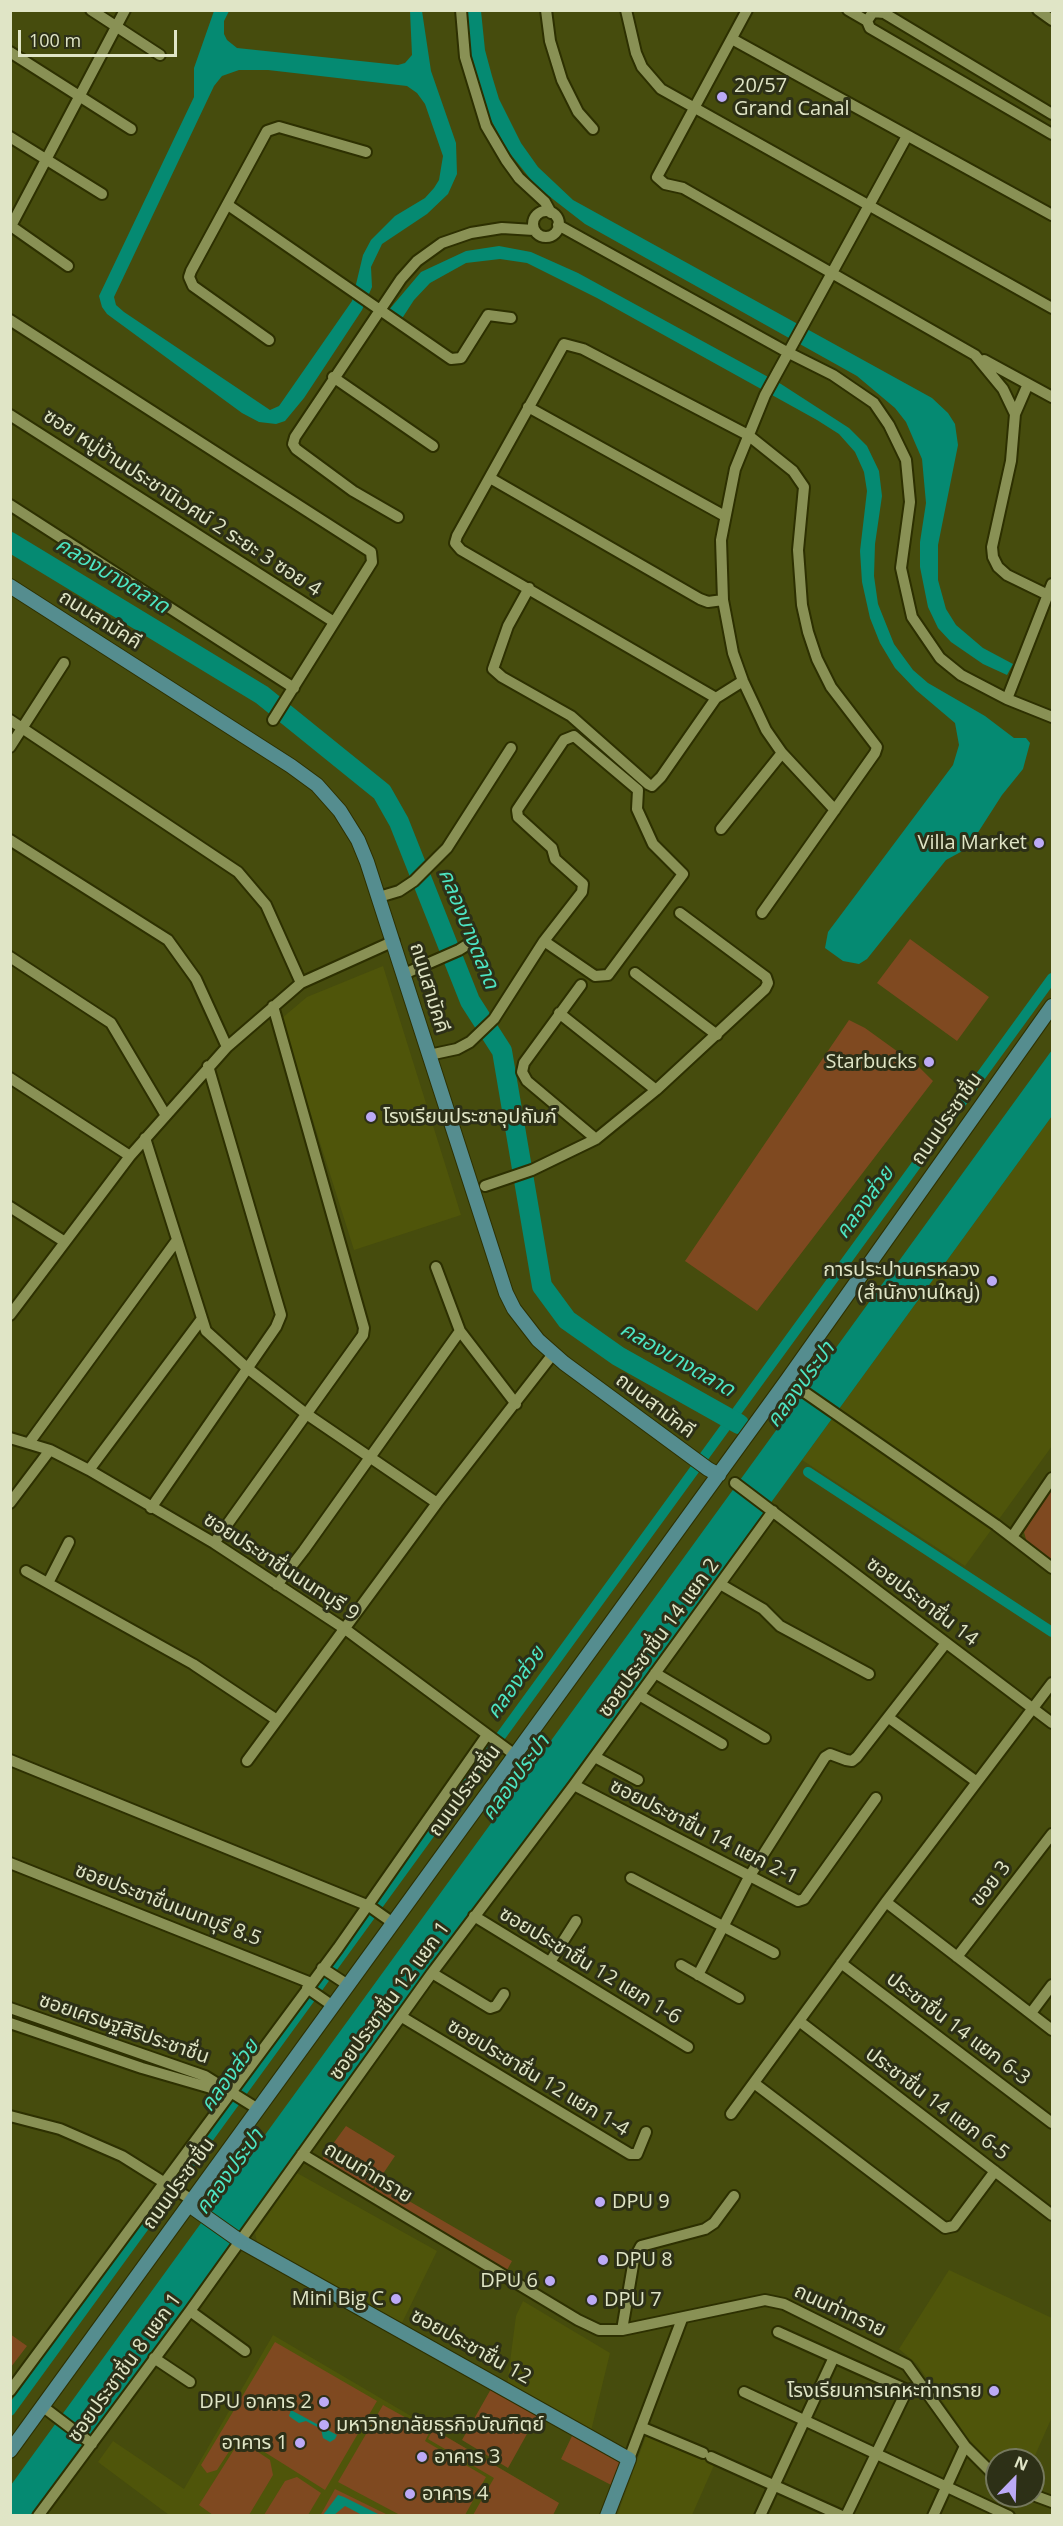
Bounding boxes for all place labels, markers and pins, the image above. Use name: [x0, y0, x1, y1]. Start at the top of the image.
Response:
place label: 20/57 Grand Canal: [734, 74, 850, 121]
marker: 20/57 Grand Canal: [715, 90, 729, 104]
place label: Villa Market: [917, 831, 1027, 855]
marker: Villa Market: [1032, 836, 1046, 850]
place label: Starbucks: [825, 1050, 917, 1074]
marker: Starbucks: [922, 1055, 936, 1069]
place label: โรงเรียนประชาอุปถัมภ์: [383, 1105, 557, 1129]
marker: โรงเรียนประชาอุปถัมภ์: [364, 1110, 378, 1124]
place label: การประปานครหลวง (สำนักงานใหญ่): [823, 1258, 980, 1305]
marker: การประปานครหลวง (สำนักงานใหญ่): [985, 1274, 999, 1288]
place label: DPU 9: [612, 2190, 670, 2214]
marker: DPU 9: [593, 2195, 607, 2209]
place label: DPU 8: [615, 2248, 673, 2272]
marker: DPU 8: [596, 2253, 610, 2267]
place label: DPU 6: [480, 2269, 538, 2293]
marker: DPU 6: [543, 2274, 557, 2288]
place label: Mini Big C: [292, 2287, 384, 2311]
place label: DPU 7: [604, 2288, 662, 2312]
marker: Mini Big C: [389, 2292, 403, 2306]
marker: DPU 7: [585, 2293, 599, 2307]
place label: โรงเรียนการเคหะท่าทราย: [787, 2379, 982, 2403]
marker: โรงเรียนการเคหะท่าทราย: [987, 2384, 1001, 2398]
place label: DPU อาคาร 2: [199, 2390, 312, 2414]
marker: DPU อาคาร 2: [317, 2395, 331, 2409]
place label: มหาวิทยาลัยธุรกิจบัณฑิตย์: [336, 2413, 544, 2437]
marker: มหาวิทยาลัยธุรกิจบัณฑิตย์: [317, 2418, 331, 2432]
place label: อาคาร 1: [222, 2431, 288, 2455]
marker: อาคาร 1: [293, 2436, 307, 2450]
place label: อาคาร 3: [434, 2445, 500, 2469]
marker: อาคาร 3: [415, 2450, 429, 2464]
place label: อาคาร 4: [422, 2482, 488, 2506]
marker: อาคาร 4: [403, 2487, 417, 2501]

